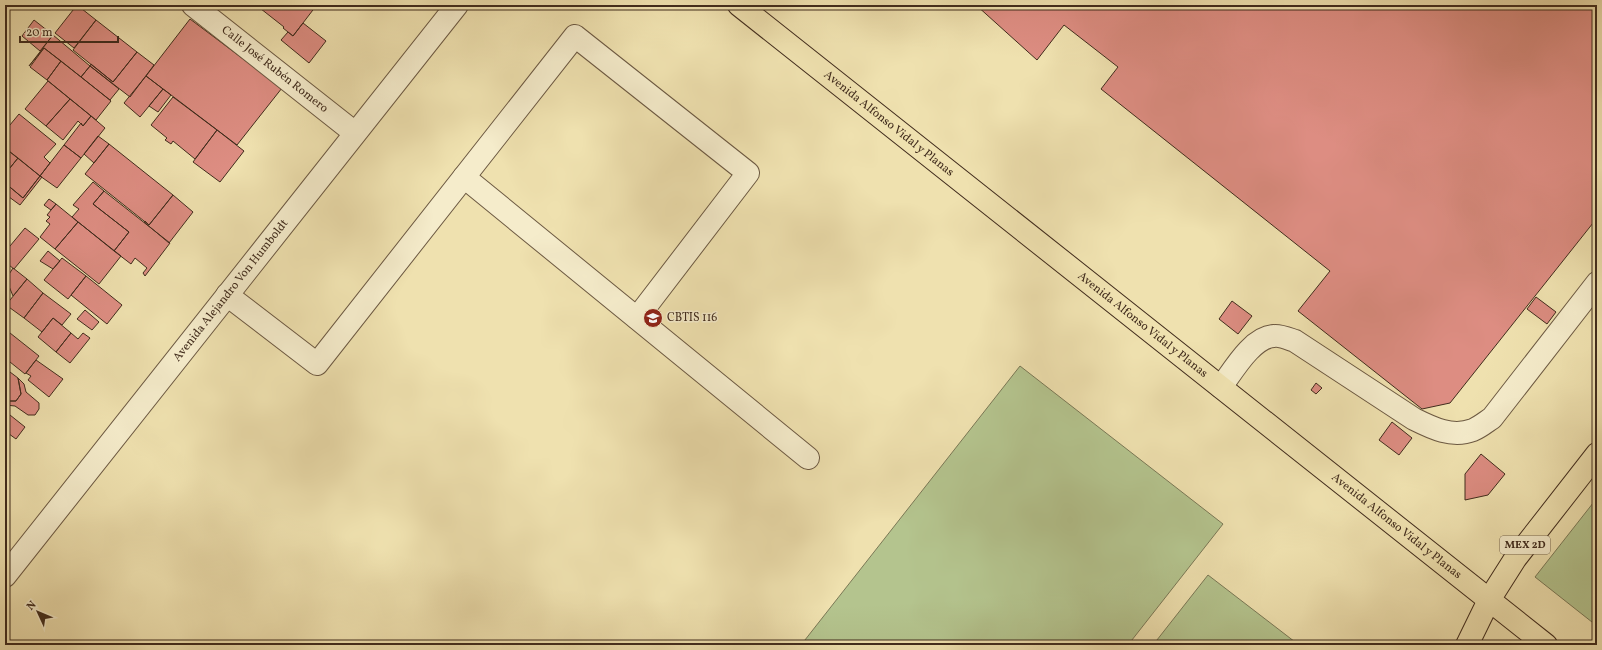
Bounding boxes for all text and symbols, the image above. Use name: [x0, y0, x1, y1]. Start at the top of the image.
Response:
scale bar: [20, 18, 118, 44]
street label: Calle José Rubén Romero: [218, 22, 331, 117]
text: 20 m: [26, 25, 53, 41]
street label: Avenida Alfonso Vidal y Planas: [820, 67, 957, 180]
street label: Avenida Alejandro Von Humboldt: [170, 216, 292, 365]
street label: Avenida Alfonso Vidal y Planas: [1074, 268, 1211, 382]
school or university icon: CBTIS 116: [642, 307, 664, 329]
place label: CBTIS 116: [667, 310, 717, 326]
street label: Avenida Alfonso Vidal y Planas: [1328, 470, 1465, 583]
road number: MEX 2D: [1500, 536, 1550, 554]
north arrow: [18, 592, 58, 632]
text: N: [24, 598, 40, 614]

